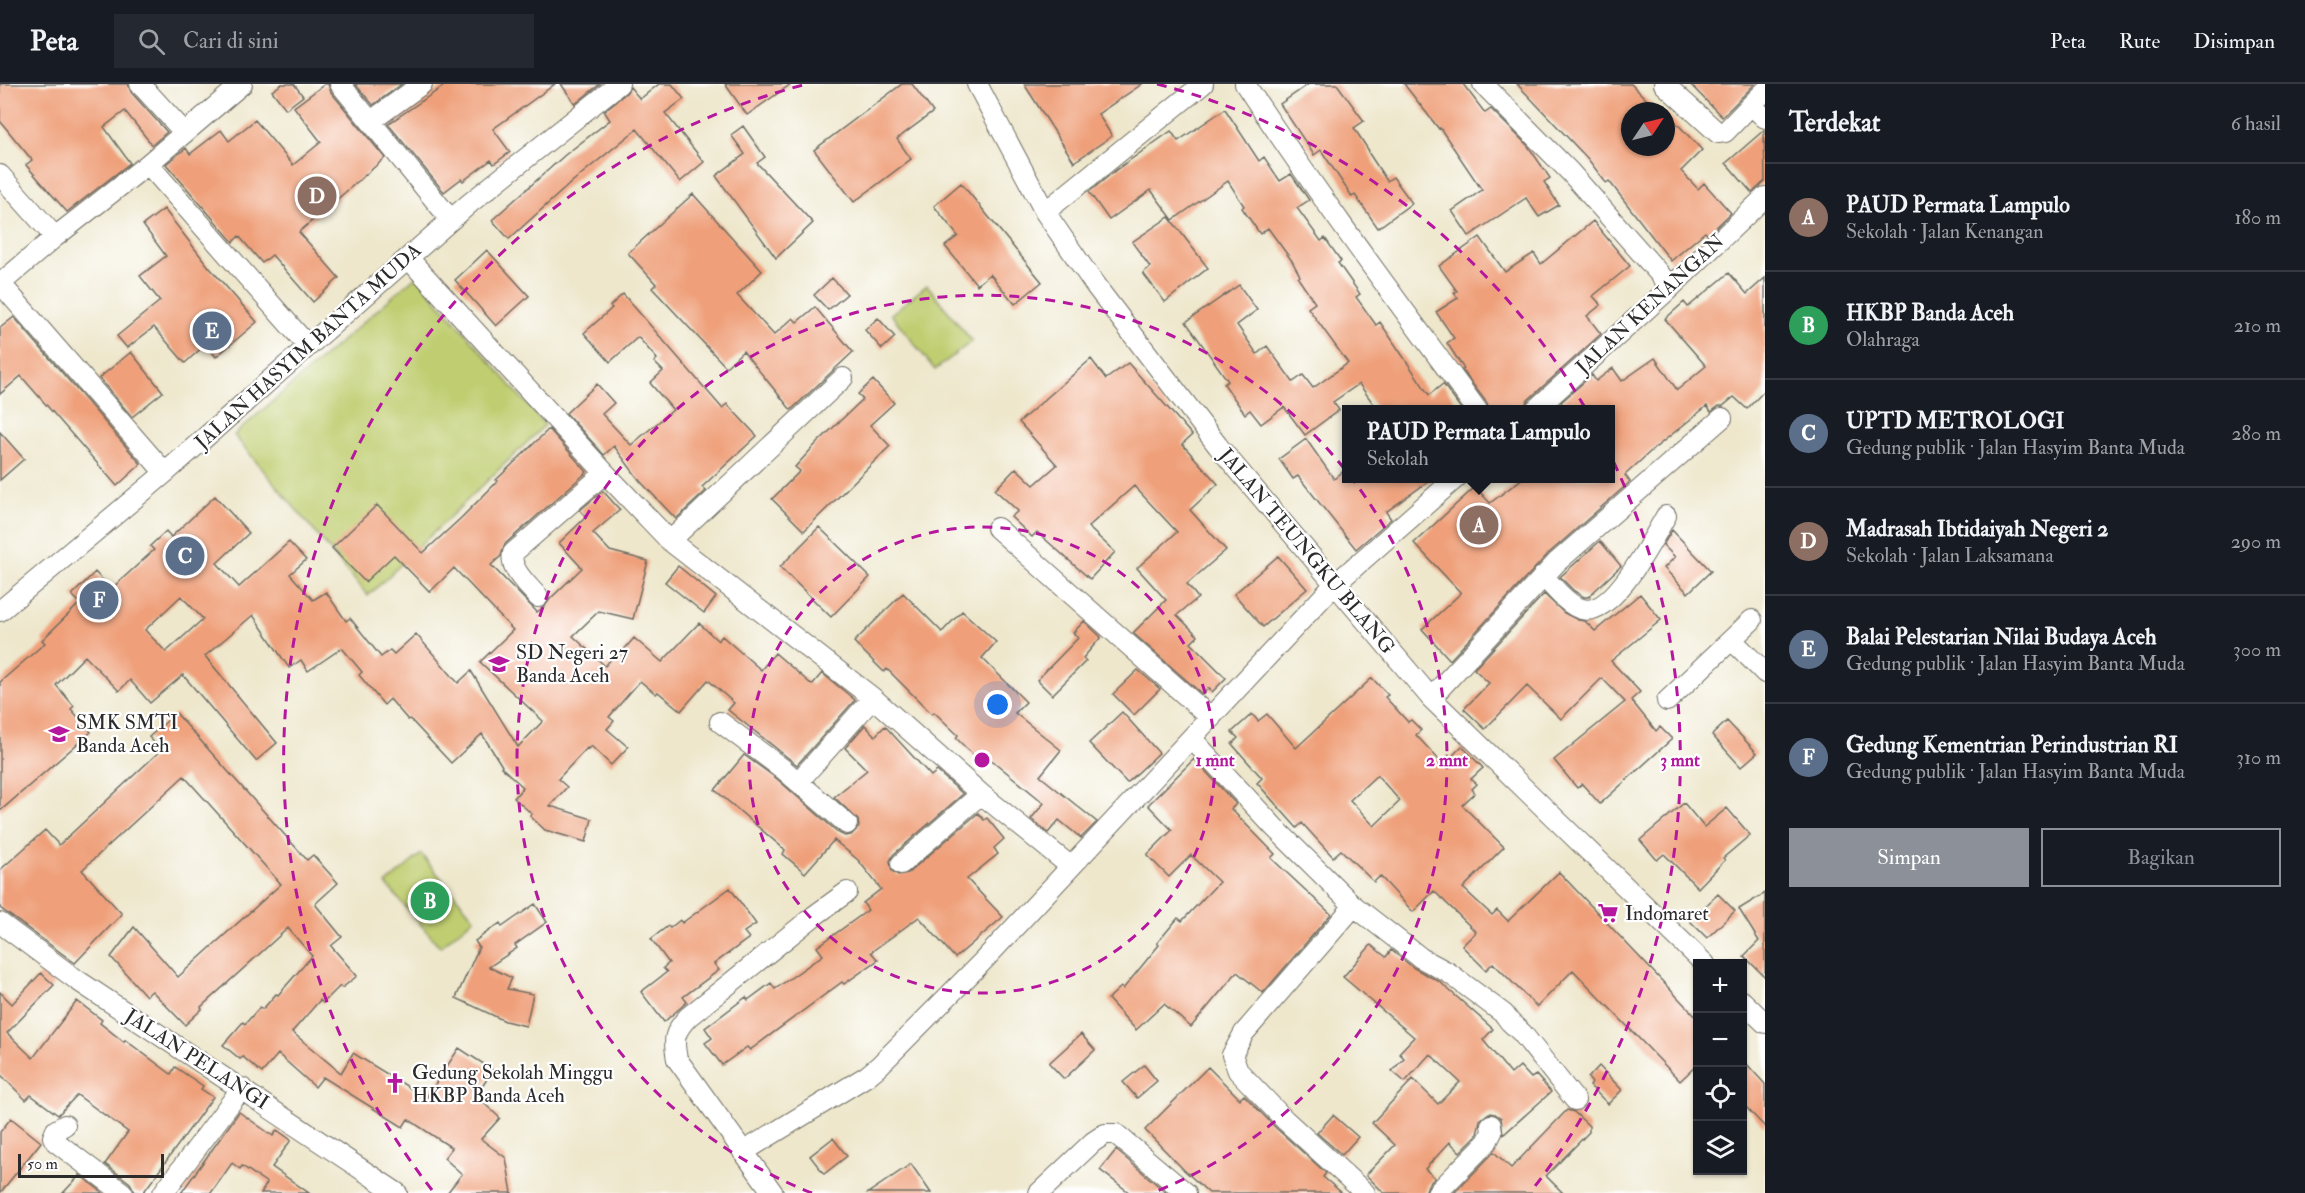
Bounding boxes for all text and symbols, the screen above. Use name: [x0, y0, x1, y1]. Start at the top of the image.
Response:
search box: [114, 14, 534, 68]
text: Peta: [30, 24, 78, 59]
icon: search: [135, 25, 168, 58]
text: Cari di sini: [183, 27, 279, 55]
text: Peta: [2050, 28, 2086, 55]
text: Rute: [2119, 28, 2160, 55]
text: Disimpan: [2193, 28, 2275, 55]
north arrow: [1621, 102, 1675, 156]
text: Terdekat: [1789, 107, 1880, 139]
text: 6 hasil: [2231, 111, 2281, 136]
pin: D: [298, 174, 336, 218]
text: PAUD Permata Lampulo: [1846, 191, 2070, 219]
text: A: [1802, 205, 1815, 230]
text: 180 m: [2234, 205, 2281, 230]
text: Sekolah · Jalan Kenangan: [1846, 219, 2043, 244]
street label: JALAN KENANGAN: [1570, 229, 1730, 380]
street label: JALAN HASYIM BANTA MUDA: [189, 237, 427, 455]
text: HKBP Banda Aceh: [1846, 299, 2014, 327]
pin: E: [192, 308, 232, 354]
text: B: [1802, 313, 1815, 338]
text: 210 m: [2234, 313, 2281, 338]
text: Olahraga: [1846, 327, 1920, 352]
popup: [1342, 405, 1615, 483]
text: UPTD METROLOGI: [1846, 407, 2064, 435]
text: PAUD Permata Lampulo: [1367, 418, 1590, 446]
text: C: [1801, 421, 1816, 446]
text: 280 m: [2231, 421, 2281, 446]
text: Gedung publik · Jalan Hasyim Banta Muda: [1846, 435, 2185, 460]
street label: JALAN TEUNGKU BLANG: [1213, 442, 1400, 659]
text: Sekolah: [1367, 446, 1429, 471]
pin: A: [1460, 502, 1498, 548]
text: Madrasah Ibtidaiyah Negeri 2: [1846, 515, 2108, 543]
text: D: [1800, 529, 1817, 554]
text: 290 m: [2231, 529, 2281, 554]
pin: C: [166, 534, 204, 578]
text: Sekolah · Jalan Laksamana: [1846, 543, 2054, 568]
pin: F: [80, 578, 118, 622]
text: Balai Pelestarian Nilai Budaya Aceh: [1846, 623, 2157, 651]
text: E: [1801, 637, 1816, 662]
text: 300 m: [2233, 637, 2281, 662]
place label: SD Negeri 27 Banda Aceh: [516, 640, 628, 688]
text: Gedung publik · Jalan Hasyim Banta Muda: [1846, 651, 2185, 676]
school or university icon: SD Negeri 27 Banda Aceh: [487, 652, 511, 676]
your location: [983, 690, 1012, 719]
place label: SMK SMTI Banda Aceh: [76, 710, 178, 758]
school or university icon: SMK SMTI Banda Aceh: [47, 722, 71, 746]
text: Gedung Kementrian Perindustrian RI: [1846, 731, 2178, 759]
text: F: [1802, 745, 1815, 770]
text: 310 m: [2236, 745, 2281, 770]
text: 1 mnt: [1195, 749, 1235, 772]
text: 2 mnt: [1426, 749, 1468, 772]
text: 3 mnt: [1660, 749, 1700, 772]
centre of rings: [972, 750, 992, 770]
text: Gedung publik · Jalan Hasyim Banta Muda: [1846, 759, 2185, 784]
button: Simpan: [1789, 828, 2029, 887]
button: Bagikan: [2041, 828, 2281, 887]
pin: B: [410, 878, 450, 924]
supermarket icon: Indomaret: [1596, 901, 1620, 925]
place label: Indomaret: [1625, 901, 1709, 926]
map controls: [1693, 959, 1747, 1175]
button: +: [1693, 959, 1747, 1013]
street label: JALAN PELANGI: [119, 1003, 274, 1115]
button: −: [1693, 1013, 1747, 1067]
place label: Gedung Sekolah Minggu HKBP Banda Aceh: [412, 1060, 613, 1108]
button: locate: [1693, 1067, 1747, 1121]
church icon: Gedung Sekolah Minggu HKBP Banda Aceh: [383, 1071, 407, 1095]
button: layers: [1693, 1121, 1747, 1175]
scale bar: [18, 1151, 164, 1178]
text: 50 m: [27, 1154, 58, 1174]

